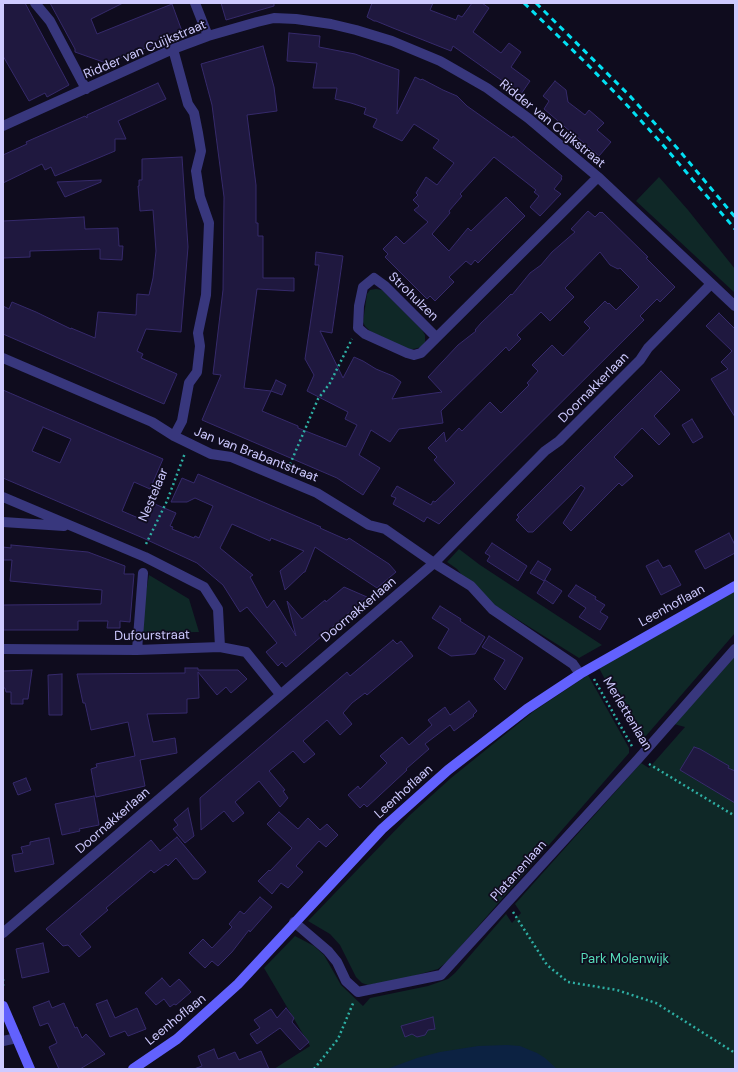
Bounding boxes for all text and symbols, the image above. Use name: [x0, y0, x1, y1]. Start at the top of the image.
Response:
street label: Ridder van Cuijkstraat: [81, 17, 209, 83]
street label: Ridder van Cuijkstraat: [496, 76, 608, 172]
street label: Strohulzen: [385, 269, 441, 325]
street label: Doornakkerlaan: [556, 350, 632, 426]
street label: Jan van Brabantstraat: [192, 424, 320, 486]
street label: Nestelaar: [136, 466, 172, 524]
street label: Doornakkerlaan: [318, 574, 400, 646]
street label: Leenhoflaan: [636, 582, 708, 630]
street label: Dufourstraat: [114, 628, 190, 644]
street label: Merlettenlaan: [599, 675, 655, 753]
street label: Leenhoflaan: [372, 762, 436, 822]
street label: Doornakkerlaan: [73, 785, 153, 857]
street label: Platanenlaan: [488, 837, 550, 905]
park label: Park Molenwijk: [581, 952, 669, 968]
street label: Leenhoflaan: [143, 991, 209, 1049]

